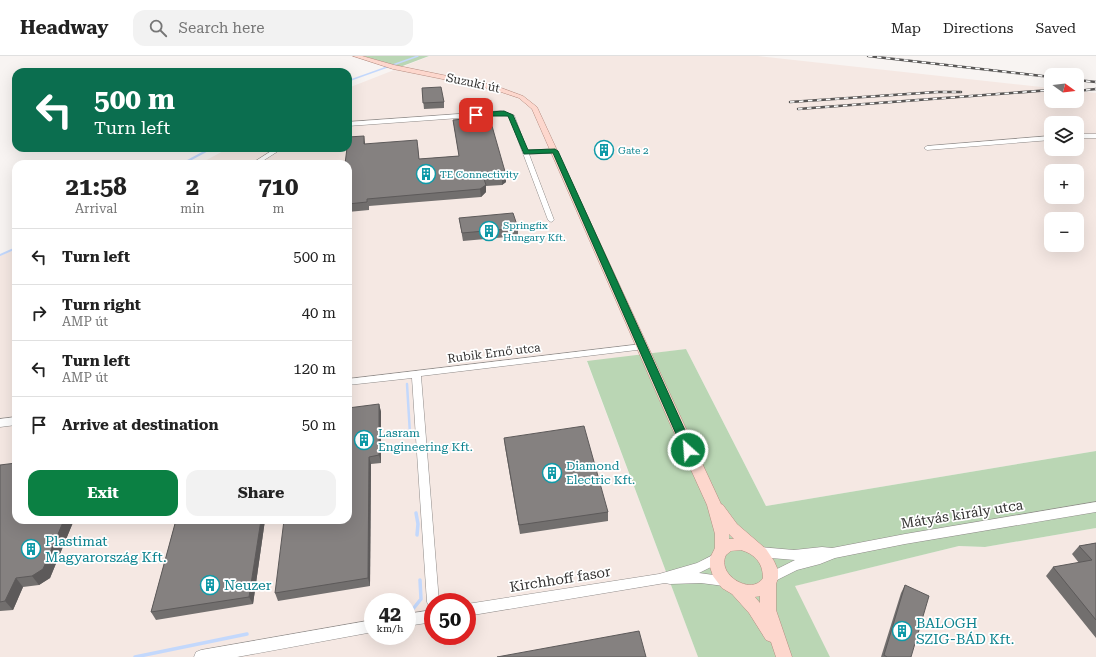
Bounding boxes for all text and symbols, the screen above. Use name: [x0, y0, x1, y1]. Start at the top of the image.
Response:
search box: [133, 10, 413, 46]
text: Headway: [20, 16, 109, 39]
icon: search: [147, 17, 169, 39]
text: Search here: [179, 19, 264, 37]
text: Map: [891, 20, 921, 36]
text: Directions: [943, 20, 1013, 36]
text: Saved: [1035, 20, 1076, 36]
north arrow: [1044, 68, 1084, 108]
map controls: [1044, 68, 1084, 252]
street label: Suzuki út: [445, 70, 502, 96]
text: 500 m: [94, 83, 175, 116]
icon: left: [28, 84, 80, 136]
pin: [459, 98, 493, 132]
icon: arrive: [465, 104, 487, 126]
button: layers: [1044, 116, 1084, 156]
text: Turn left: [94, 117, 170, 138]
building icon: Gate 2: [593, 139, 615, 161]
place label: Gate 2: [618, 145, 649, 156]
building icon: TE Connectivity: [415, 163, 437, 185]
button: +: [1044, 164, 1084, 204]
place label: TE Connectivity: [440, 169, 519, 180]
text: 21:58: [66, 173, 127, 201]
text: 2: [186, 173, 199, 201]
text: 710: [258, 173, 299, 201]
text: Arrival: [75, 201, 117, 216]
text: min: [180, 201, 205, 216]
text: m: [272, 201, 284, 216]
button: −: [1044, 212, 1084, 252]
building icon: Springfix Hungary Kft.: [478, 220, 500, 242]
place label: Springfix Hungary Kft.: [503, 220, 566, 243]
icon: left: [28, 246, 50, 268]
text: Turn left: [62, 248, 130, 266]
text: 500 m: [293, 248, 336, 266]
text: Turn right: [62, 296, 141, 314]
icon: right: [28, 302, 50, 324]
text: 40 m: [302, 304, 336, 322]
text: AMP út: [62, 314, 108, 329]
street label: Rubik Ernő utca: [447, 340, 542, 366]
text: Turn left: [62, 352, 130, 370]
icon: left: [28, 358, 50, 380]
text: 120 m: [293, 360, 336, 378]
text: AMP út: [62, 370, 108, 385]
icon: arrive: [28, 414, 50, 436]
text: Arrive at destination: [62, 416, 218, 434]
text: 50 m: [302, 416, 336, 434]
place label: Lasram Engineering Kft.: [378, 426, 473, 454]
building icon: Lasram Engineering Kft.: [353, 429, 375, 451]
position arrow: [667, 429, 709, 471]
place label: Diamond Electric Kft.: [566, 459, 635, 487]
building icon: Diamond Electric Kft.: [541, 462, 563, 484]
button: Exit: [28, 470, 178, 516]
button: Share: [186, 470, 336, 516]
street label: Mátyás király utca: [900, 496, 1025, 532]
place label: Plastimat Magyarország Kft.: [45, 533, 167, 565]
building icon: Plastimat Magyarország Kft.: [20, 538, 42, 560]
street label: Kirchhoff fasor: [508, 563, 612, 595]
building icon: Neuzer: [199, 574, 221, 596]
place label: Neuzer: [224, 577, 272, 593]
speed limit sign: 50: [424, 593, 476, 645]
text: 42: [379, 602, 401, 626]
place label: BALOGH SZIG-BÁD Kft.: [916, 615, 1014, 647]
building icon: BALOGH SZIG-BÁD Kft.: [891, 620, 913, 642]
text: km/h: [377, 623, 403, 634]

